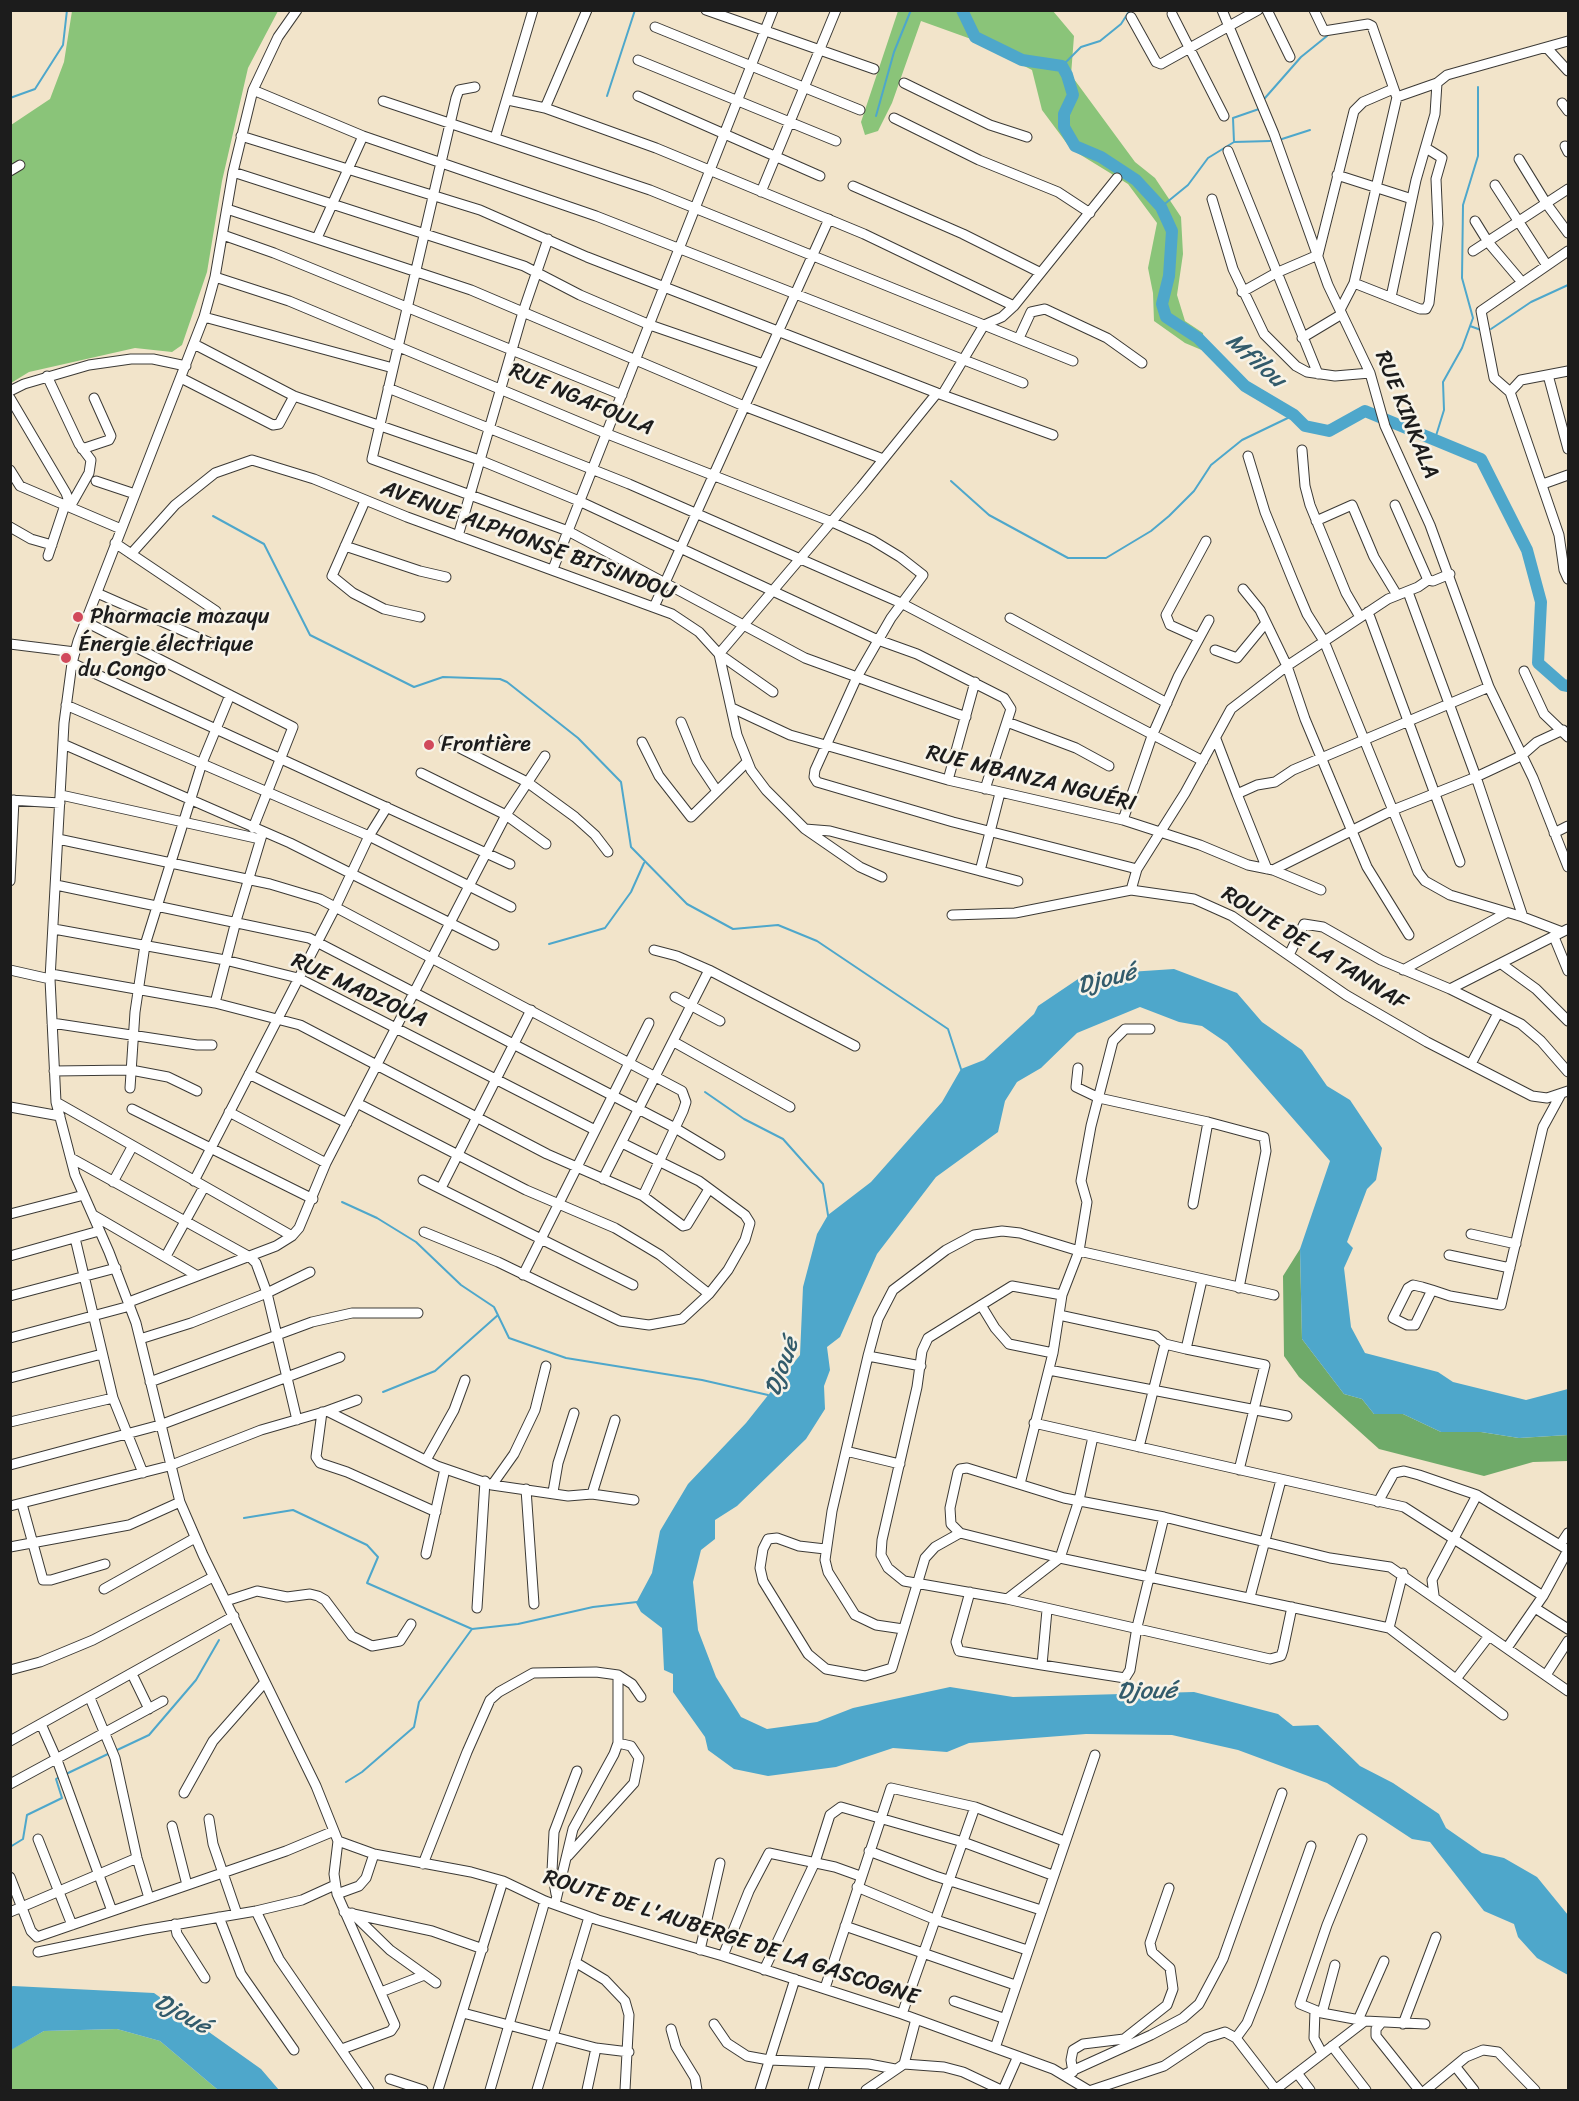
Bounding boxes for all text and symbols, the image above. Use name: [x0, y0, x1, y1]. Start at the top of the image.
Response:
water label: Mfilou: [1219, 327, 1291, 395]
street label: RUE KINKALA: [1368, 347, 1444, 483]
street label: RUE NGAFOULA: [505, 358, 657, 442]
street label: AVENUE ALPHONSE BITSINDOU: [377, 475, 679, 607]
place label: Pharmacie mazayu: [90, 604, 269, 630]
marker: Pharmacie mazayu: [71, 610, 85, 624]
place label: Énergie électrique du Congo: [78, 632, 254, 684]
marker: Énergie électrique du Congo: [59, 651, 73, 665]
place label: Frontière: [441, 732, 531, 758]
marker: Frontière: [422, 738, 436, 752]
street label: RUE MBANZA NGUÉRI: [923, 740, 1139, 818]
street label: ROUTE DE LA TANNAF: [1216, 881, 1412, 1017]
street label: RUE MADZOUA: [287, 948, 431, 1034]
water label: Djoué: [1075, 958, 1139, 1002]
water label: Djoué: [759, 1334, 807, 1400]
water label: Djoué: [1117, 1677, 1177, 1707]
street label: ROUTE DE L'AUBERGE DE LA GASCOGNE: [540, 1865, 922, 2011]
water label: Djoué: [149, 1988, 215, 2042]

